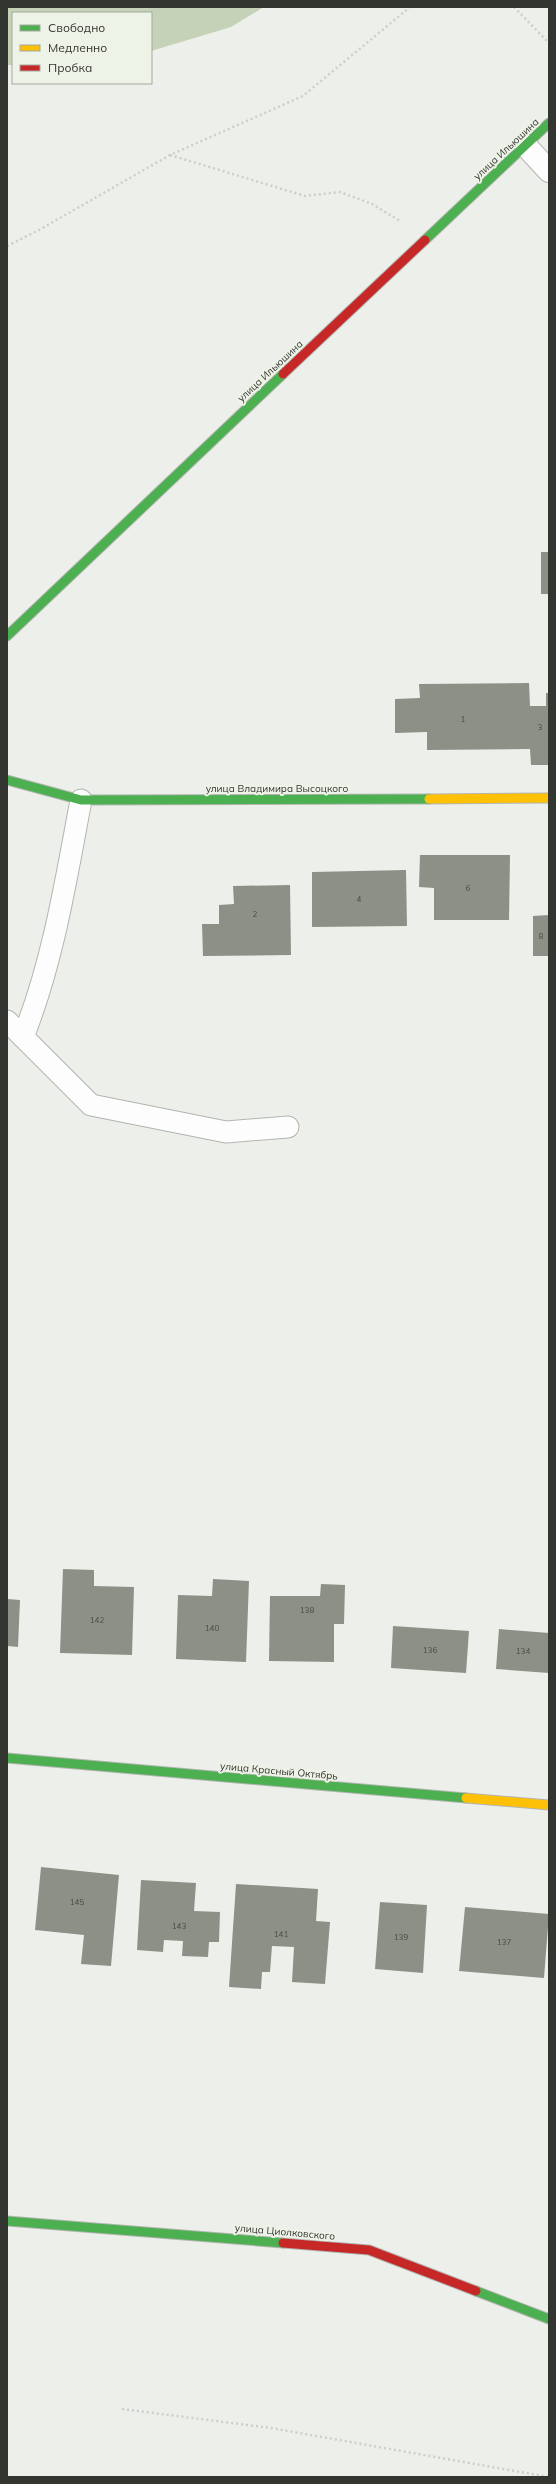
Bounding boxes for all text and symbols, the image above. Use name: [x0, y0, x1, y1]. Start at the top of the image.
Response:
legend: [12, 12, 152, 84]
text: Свободно: [48, 20, 105, 35]
text: Медленно: [48, 40, 107, 55]
text: Пробка: [48, 60, 92, 75]
street label: улица Ильюшина: [471, 115, 541, 183]
street label: улица Ильюшина: [235, 337, 305, 405]
house number: 1: [461, 714, 466, 724]
house number: 3: [538, 722, 543, 732]
street label: улица Владимира Высоцкого: [206, 782, 349, 795]
house number: 6: [466, 883, 471, 893]
house number: 4: [357, 894, 362, 904]
house number: 2: [253, 909, 258, 919]
house number: 8: [539, 931, 544, 941]
house number: 138: [300, 1605, 314, 1615]
house number: 142: [90, 1615, 104, 1625]
house number: 140: [205, 1623, 219, 1633]
house number: 136: [423, 1645, 437, 1655]
house number: 134: [516, 1646, 530, 1656]
street label: улица Красный Октябрь: [220, 1759, 339, 1783]
house number: 145: [70, 1897, 84, 1907]
house number: 143: [172, 1921, 186, 1931]
house number: 141: [274, 1929, 288, 1939]
house number: 139: [394, 1932, 408, 1942]
house number: 137: [497, 1937, 511, 1947]
street label: улица Циолковского: [234, 2221, 336, 2243]

